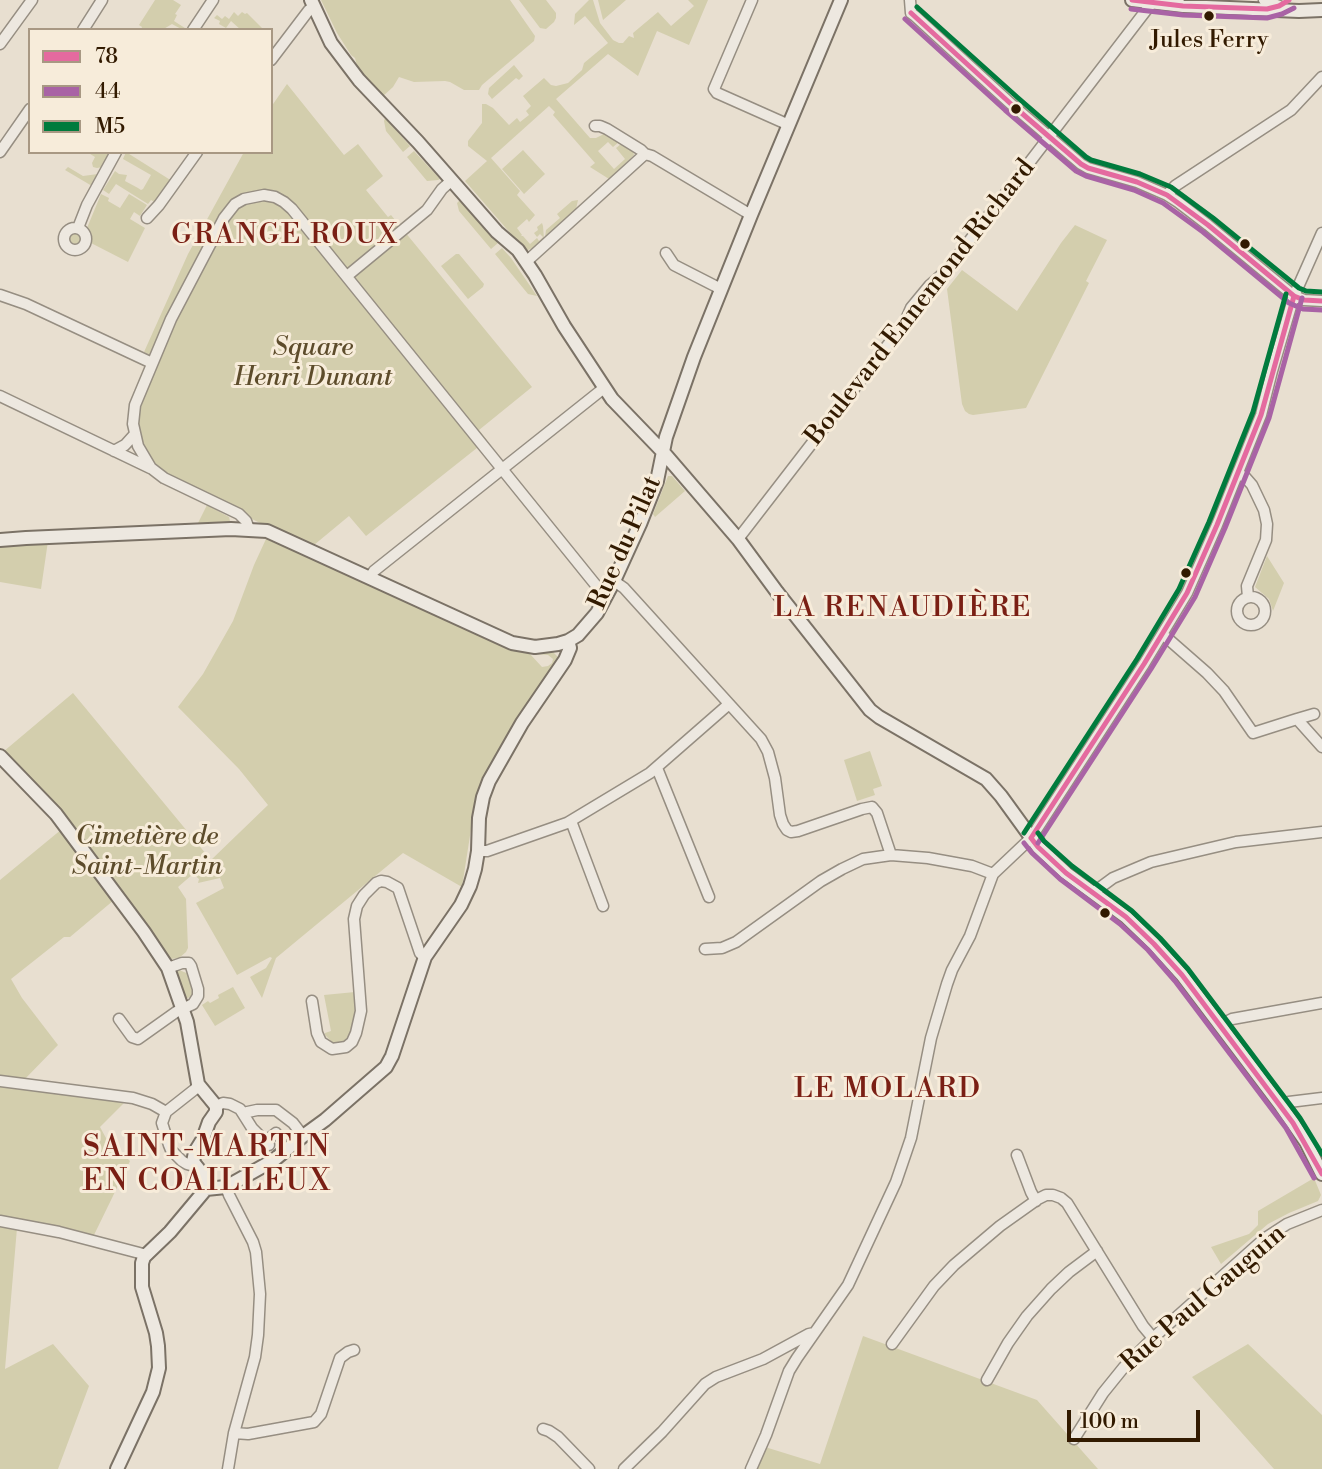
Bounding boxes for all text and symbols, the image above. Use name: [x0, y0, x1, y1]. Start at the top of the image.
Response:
marker: Jules Ferry: [1202, 9, 1216, 23]
place label: Jules Ferry: [1150, 27, 1268, 55]
legend: [28, 28, 273, 154]
text: 78: [95, 44, 118, 70]
text: 44: [95, 79, 120, 105]
unlabelled marker: [1009, 102, 1023, 116]
text: M5: [95, 114, 125, 140]
street label: Boulevard Ennemond Richard: [800, 154, 1042, 452]
district label: GRANGE ROUX: [173, 219, 397, 253]
unlabelled marker: [1238, 237, 1252, 251]
park label: Square Henri Dunant: [234, 333, 392, 394]
street label: Rue du Pilat: [583, 472, 669, 614]
unlabelled marker: [1179, 566, 1193, 580]
district label: LA RENAUDIÈRE: [775, 592, 1031, 626]
park label: Cimetière de Saint-Martin: [72, 822, 222, 884]
unlabelled marker: [1098, 906, 1112, 920]
district label: LE MOLARD: [795, 1073, 981, 1107]
district label: SAINT-MARTIN EN COAILLEUX: [84, 1131, 330, 1202]
street label: Rue Paul Gauguin: [1115, 1219, 1293, 1379]
scale bar: [1070, 1396, 1203, 1440]
text: 100 m: [1080, 1409, 1139, 1435]

